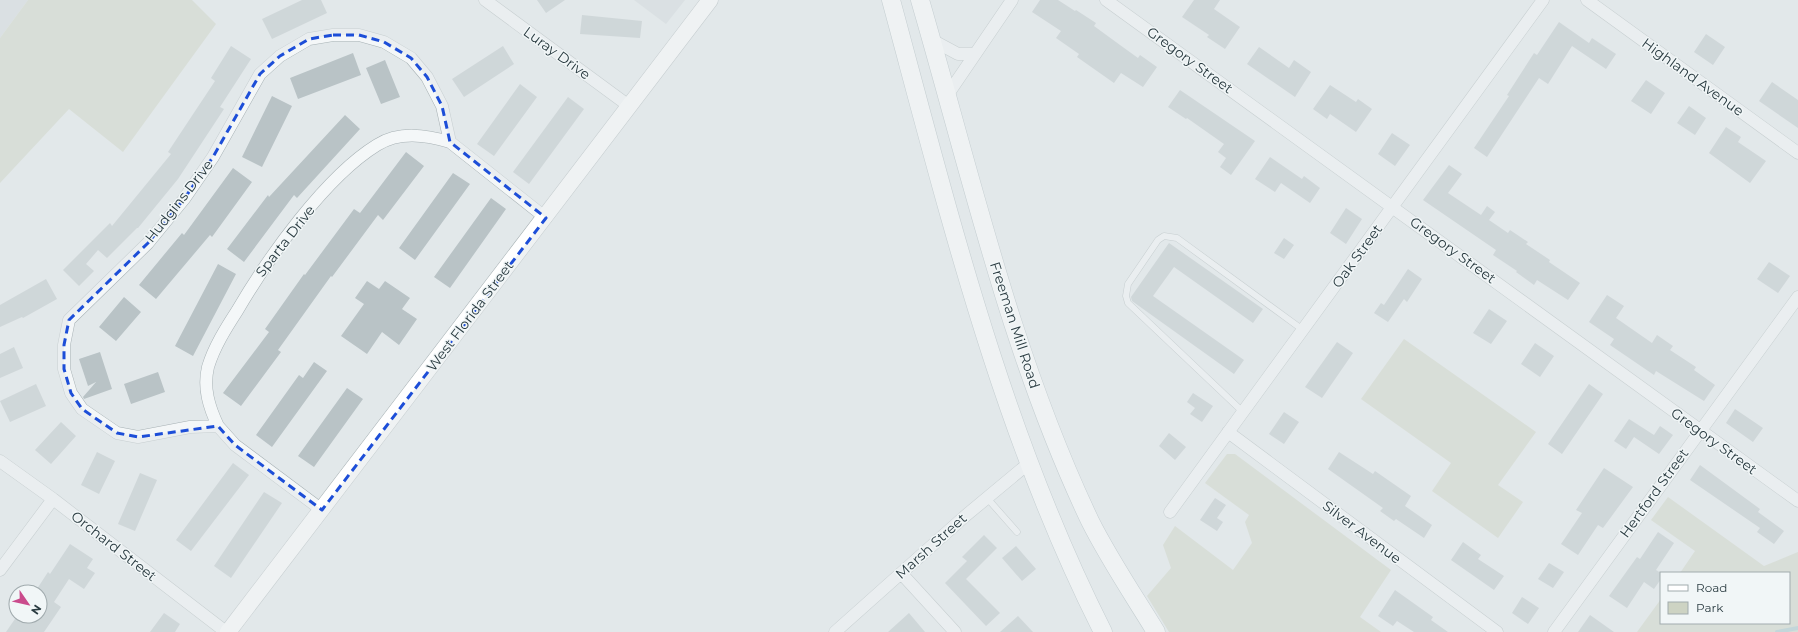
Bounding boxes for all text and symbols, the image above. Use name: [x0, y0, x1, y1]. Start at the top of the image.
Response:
street label: Luray Drive: [520, 23, 594, 83]
street label: Gregory Street: [1143, 23, 1237, 97]
street label: Highland Avenue: [1638, 34, 1748, 120]
street label: Hudgins Drive: [141, 156, 217, 246]
street label: Sparta Drive: [251, 202, 319, 280]
street label: Gregory Street: [1406, 213, 1500, 287]
street label: Oak Street: [1328, 220, 1386, 291]
street label: West Florida Street: [423, 257, 518, 375]
street label: Freeman Mill Road: [986, 259, 1044, 391]
street label: Gregory Street: [1667, 404, 1761, 478]
street label: Hertford Street: [1616, 445, 1693, 541]
street label: Silver Avenue: [1319, 496, 1405, 568]
street label: Orchard Street: [68, 507, 161, 585]
street label: Marsh Street: [892, 509, 971, 583]
legend: [1660, 572, 1790, 624]
text: Road: [1696, 580, 1727, 595]
north arrow: [8, 584, 48, 624]
text: Park: [1696, 600, 1724, 615]
text: N: [28, 602, 45, 617]

